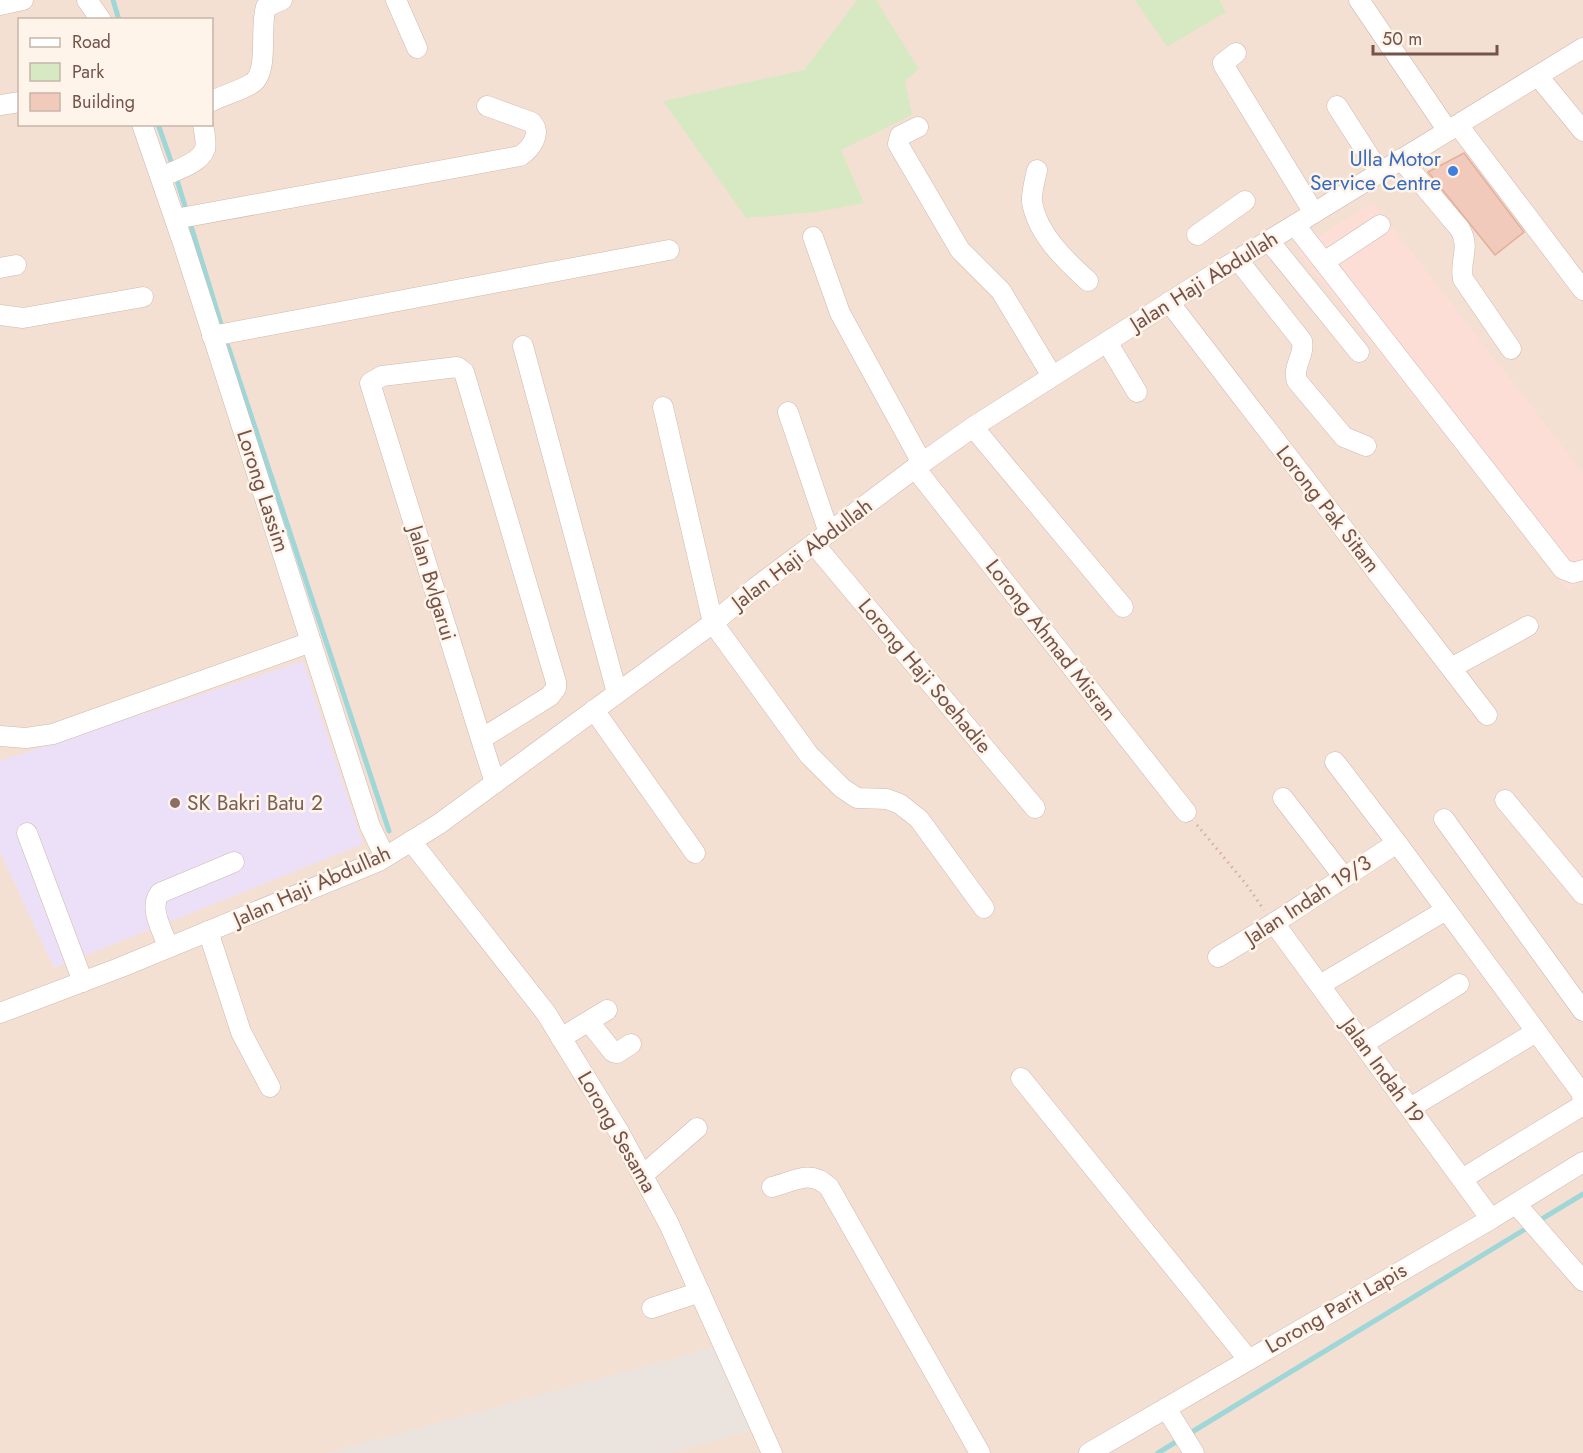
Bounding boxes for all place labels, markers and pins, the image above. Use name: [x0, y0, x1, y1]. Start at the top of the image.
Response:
place label: Ulla Motor Service Centre: [1310, 144, 1442, 198]
marker: Ulla Motor Service Centre: [1446, 164, 1460, 178]
place label: SK Bakri Batu 2: [187, 788, 323, 818]
marker: SK Bakri Batu 2: [168, 796, 182, 810]

